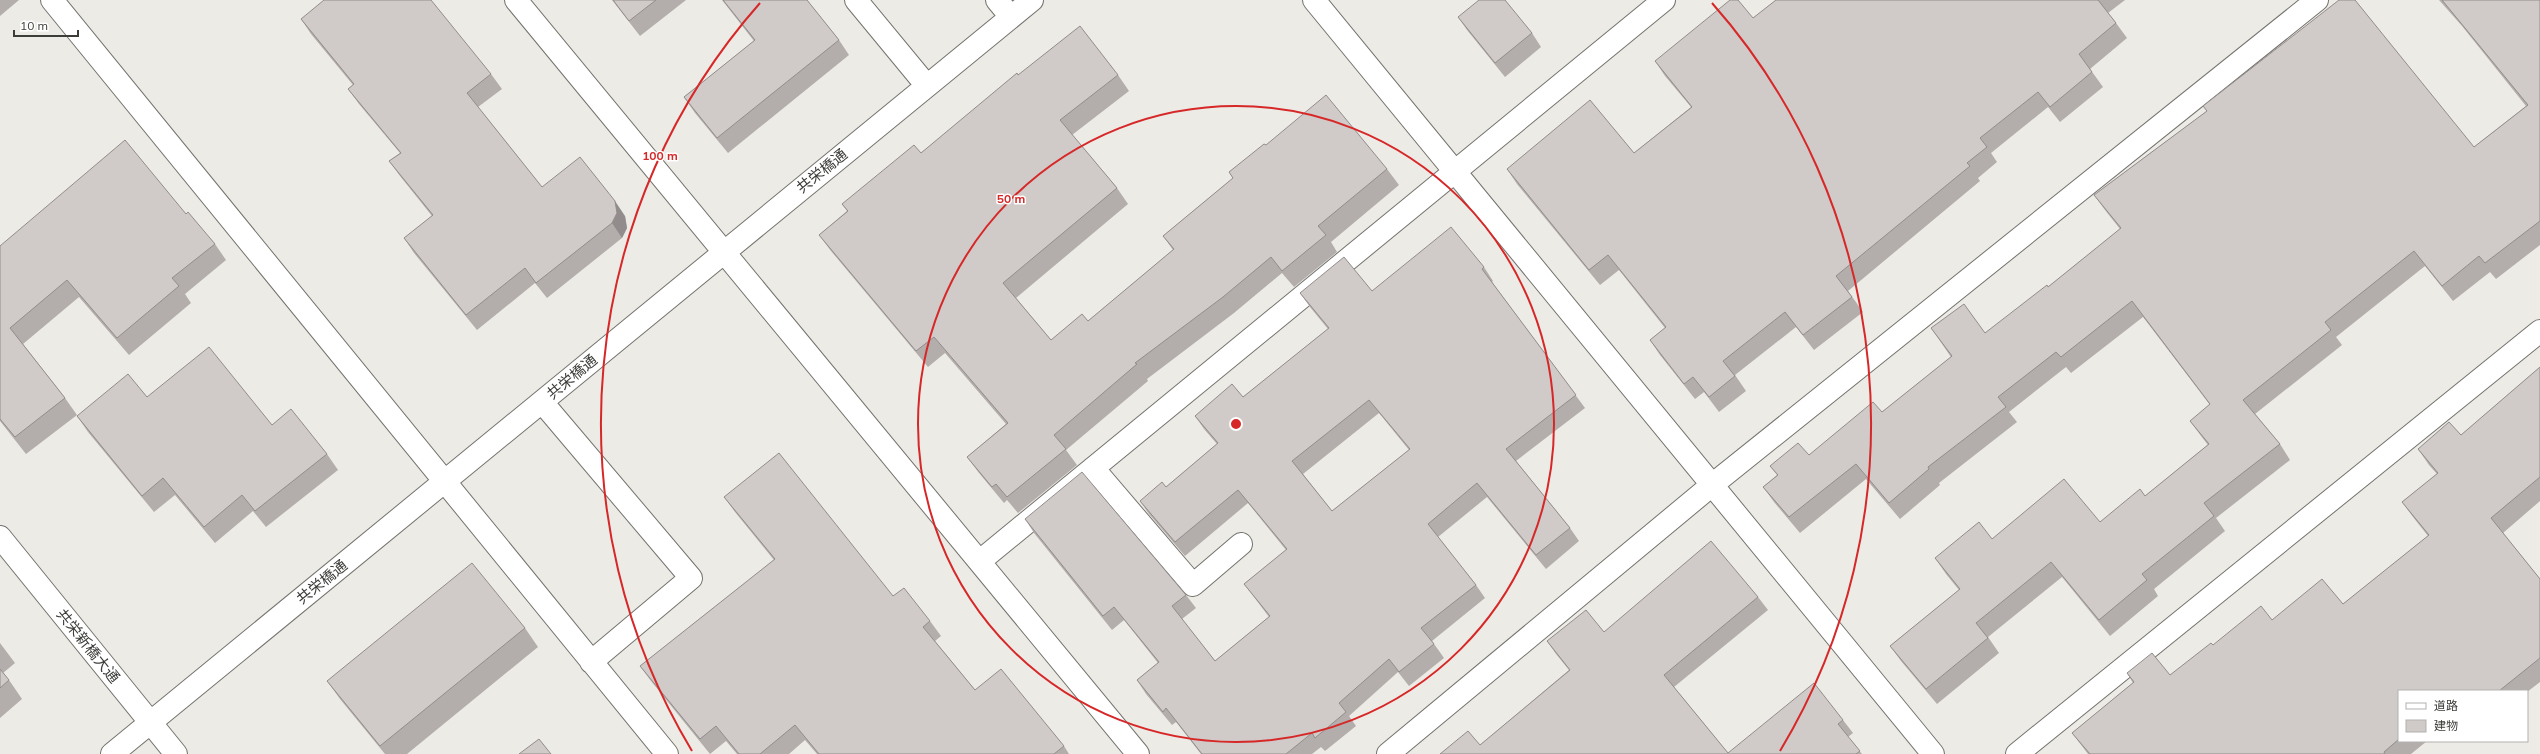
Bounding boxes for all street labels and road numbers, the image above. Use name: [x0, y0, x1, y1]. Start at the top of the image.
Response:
street label: 共栄橋通: [792, 144, 851, 197]
street label: 共栄橋通: [543, 350, 601, 403]
street label: 共栄橋通: [292, 555, 351, 608]
street label: 共栄新橋大通: [53, 605, 124, 687]

